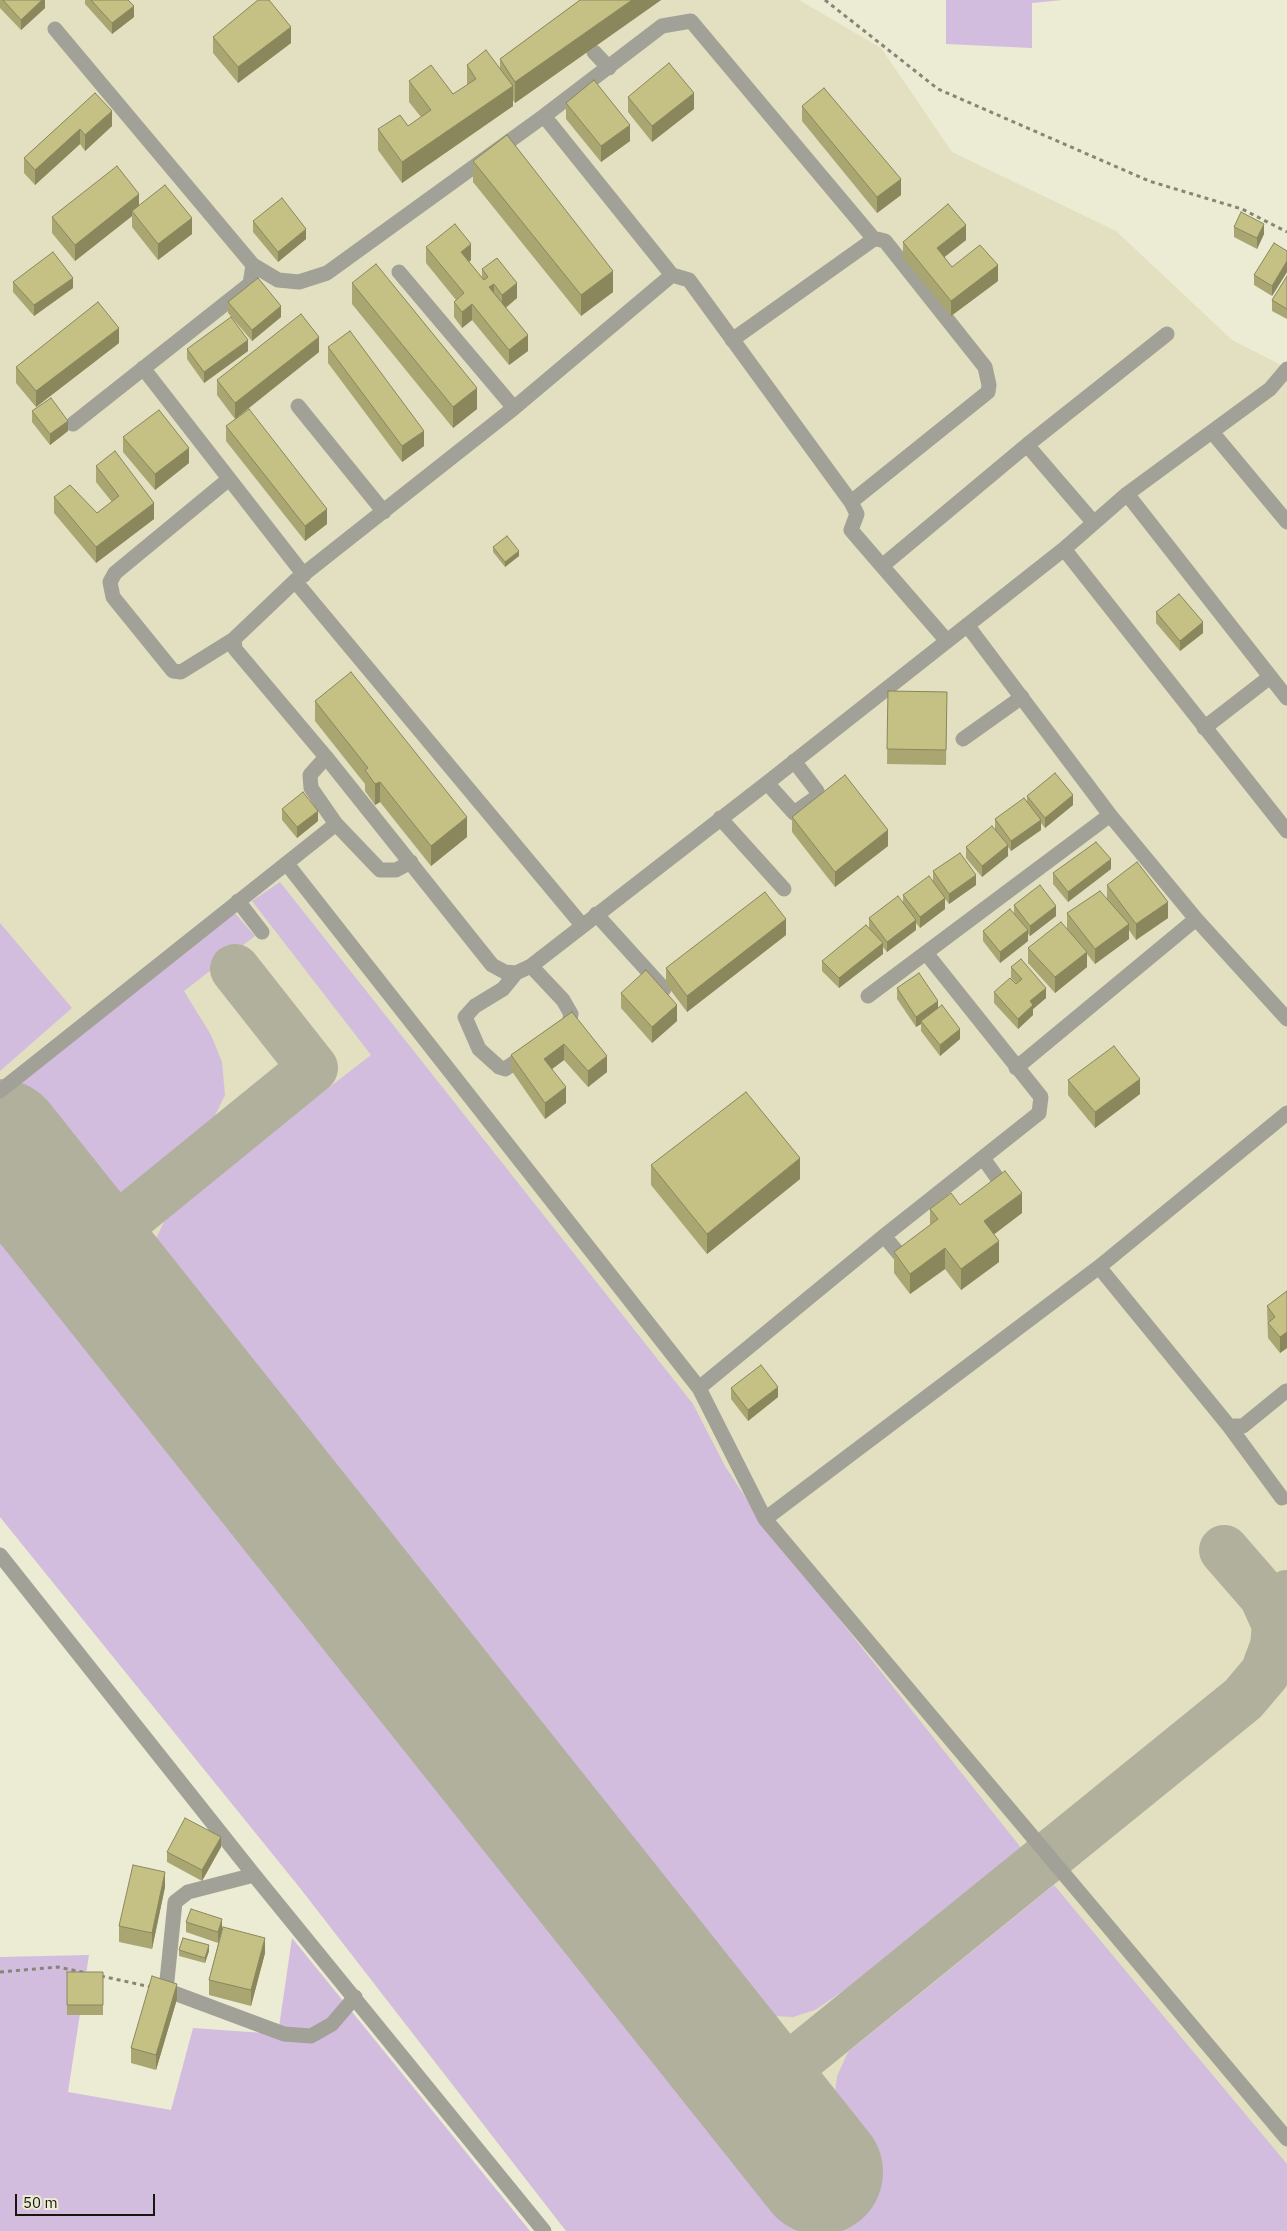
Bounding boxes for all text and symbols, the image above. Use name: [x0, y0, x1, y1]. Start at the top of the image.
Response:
scale bar: [18, 2184, 158, 2216]
text: 50 m: [23, 2193, 58, 2212]

